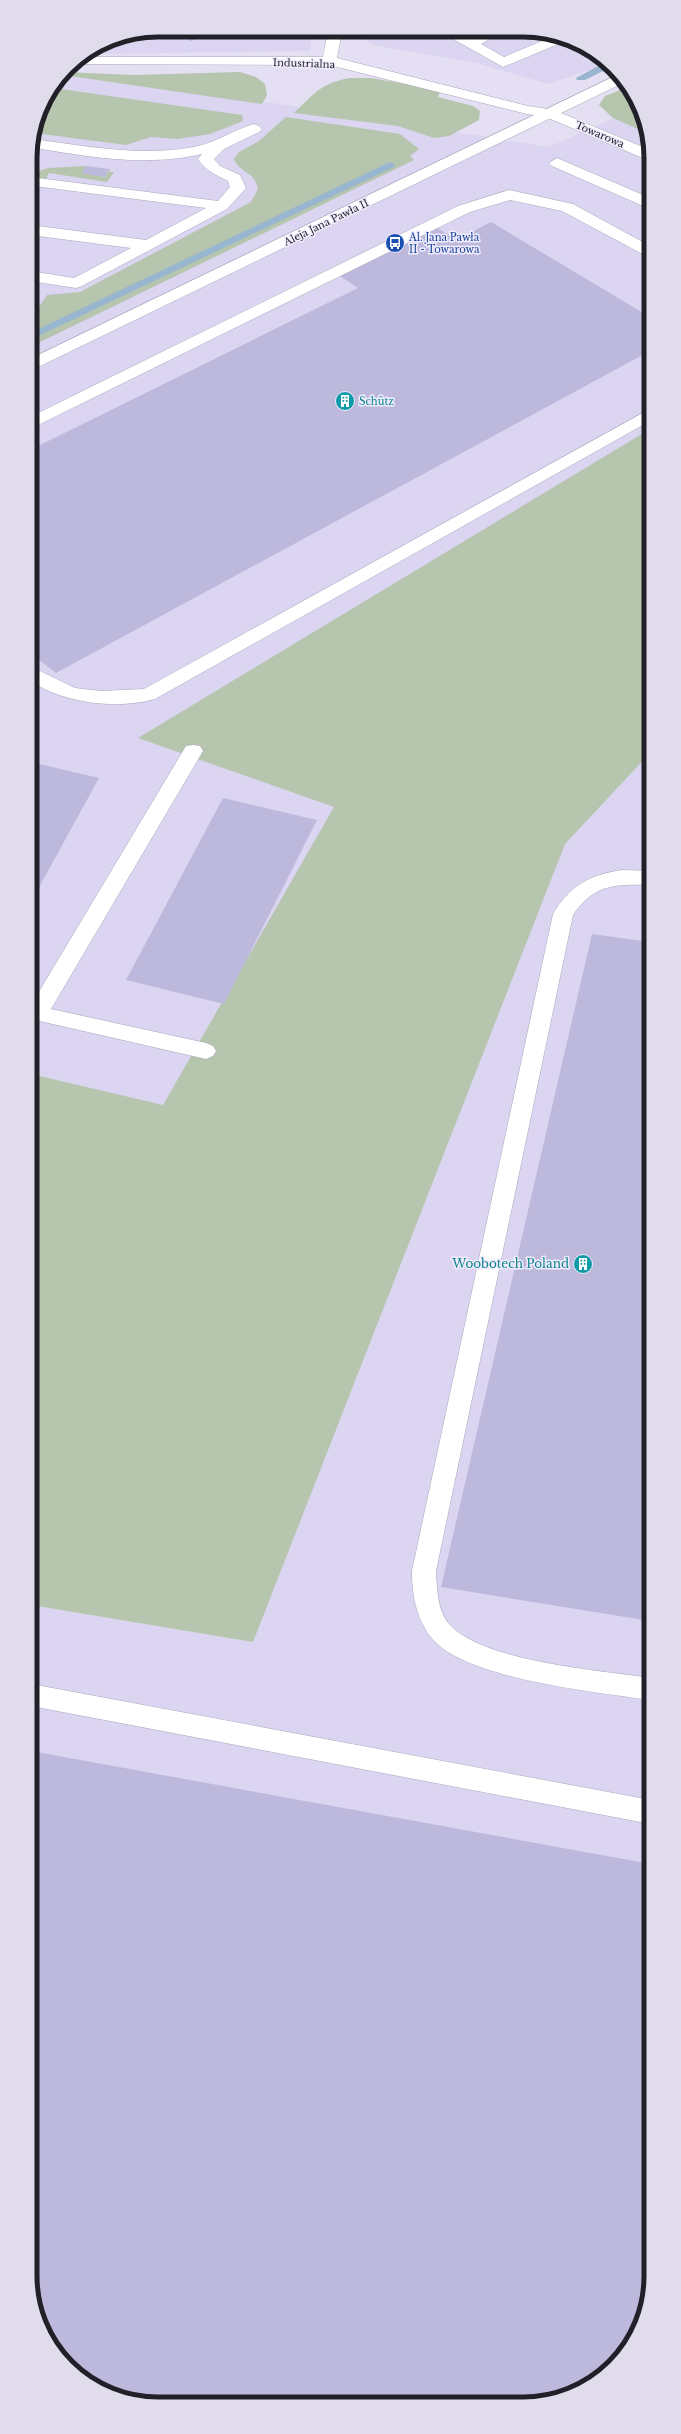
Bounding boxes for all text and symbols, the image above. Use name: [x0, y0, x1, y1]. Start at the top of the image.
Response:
street label: Industrialna: [273, 56, 336, 71]
street label: Towarowa: [573, 118, 627, 151]
street label: Aleja Jana Pawła II: [281, 196, 371, 249]
place label: Al. Jana Pawła II - Towarowa: [408, 231, 480, 256]
bus stop icon: Al. Jana Pawła II - Towarowa: [384, 232, 406, 254]
building icon: Schütz: [334, 390, 356, 412]
place label: Schütz: [359, 395, 394, 408]
building icon: Woobotech Poland: [572, 1253, 594, 1275]
place label: Woobotech Poland: [451, 1256, 569, 1271]

